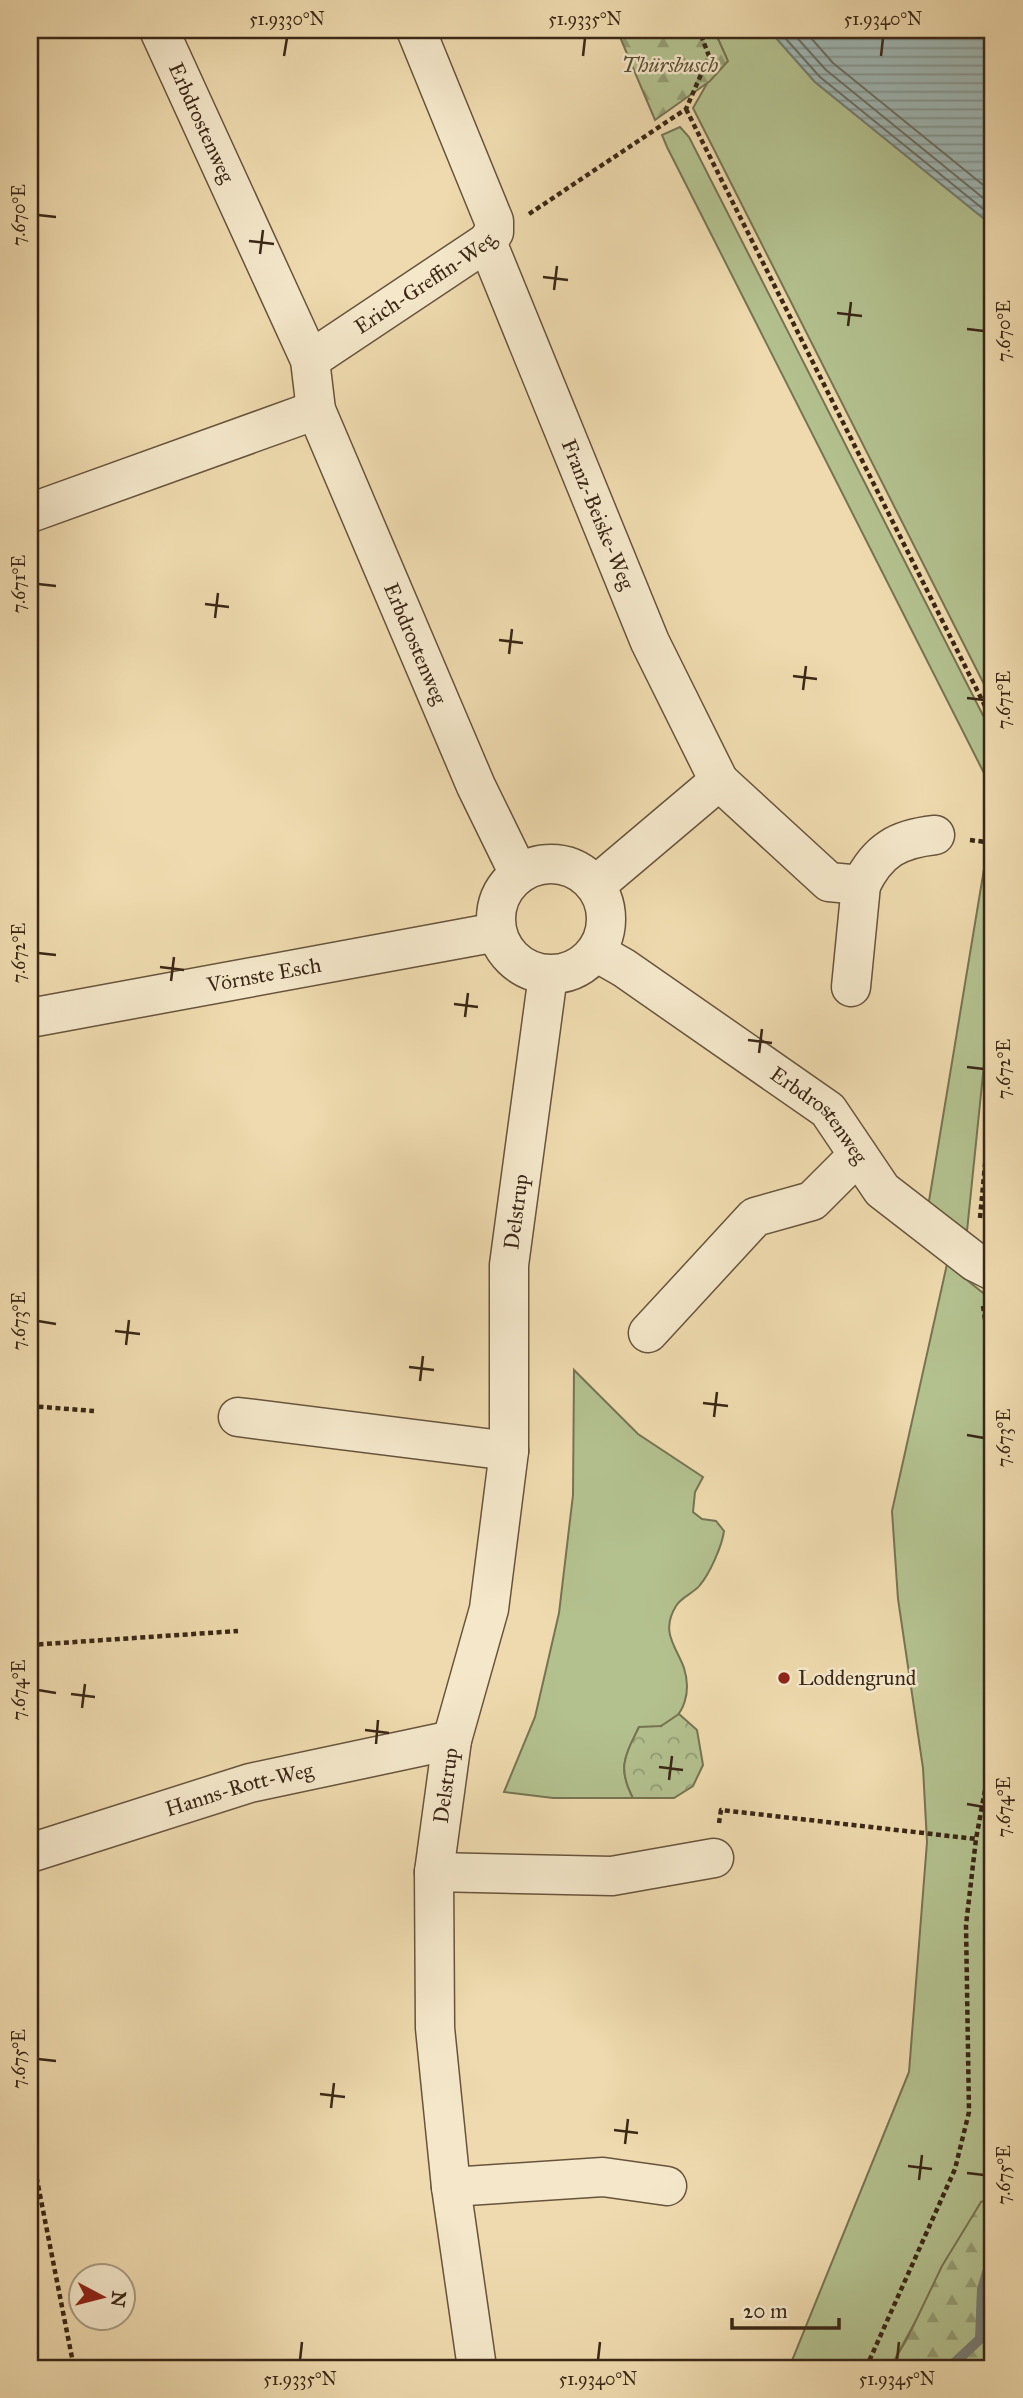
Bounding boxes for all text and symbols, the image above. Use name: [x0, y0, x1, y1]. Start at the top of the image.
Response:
text: 51.9330°N: [249, 8, 325, 30]
text: 51.9335°N: [548, 8, 622, 30]
text: 51.9340°N: [844, 8, 922, 30]
park label: Thürsbusch: [622, 52, 718, 78]
street label: Erbdrostenweg: [163, 59, 240, 187]
text: 7.670°E: [8, 184, 30, 246]
street label: Erich-Greffin-Weg: [349, 228, 502, 340]
text: 7.670°E: [993, 300, 1015, 362]
street label: Franz-Beiske-Weg: [556, 435, 640, 594]
text: 7.671°E: [8, 555, 30, 613]
street label: Erbdrostenweg: [378, 579, 453, 708]
text: 7.671°E: [993, 671, 1015, 729]
text: 7.672°E: [8, 923, 30, 983]
street label: Vörnste Esch: [204, 952, 324, 998]
text: 7.672°E: [993, 1039, 1015, 1099]
street label: Erbdrostenweg: [765, 1061, 874, 1169]
street label: Delstrup: [498, 1172, 534, 1251]
text: 7.673°E: [8, 1292, 30, 1350]
text: 7.673°E: [993, 1409, 1015, 1467]
text: 7.674°E: [8, 1659, 30, 1720]
place label: Loddengrund: [798, 1665, 917, 1691]
marker: Loddengrund: [776, 1670, 792, 1686]
street label: Delstrup: [428, 1746, 464, 1825]
street label: Hanns-Rott-Weg: [162, 1757, 316, 1822]
text: 7.674°E: [993, 1776, 1015, 1837]
text: 7.675°E: [8, 2029, 30, 2089]
text: 7.675°E: [993, 2145, 1015, 2205]
north arrow: [66, 2262, 136, 2332]
scale bar: [732, 2286, 839, 2330]
text: N: [106, 2290, 131, 2308]
text: 20 m: [743, 2298, 788, 2324]
text: 51.9335°N: [263, 2368, 337, 2390]
text: 51.9340°N: [559, 2368, 637, 2390]
text: 51.9345°N: [859, 2368, 935, 2390]

